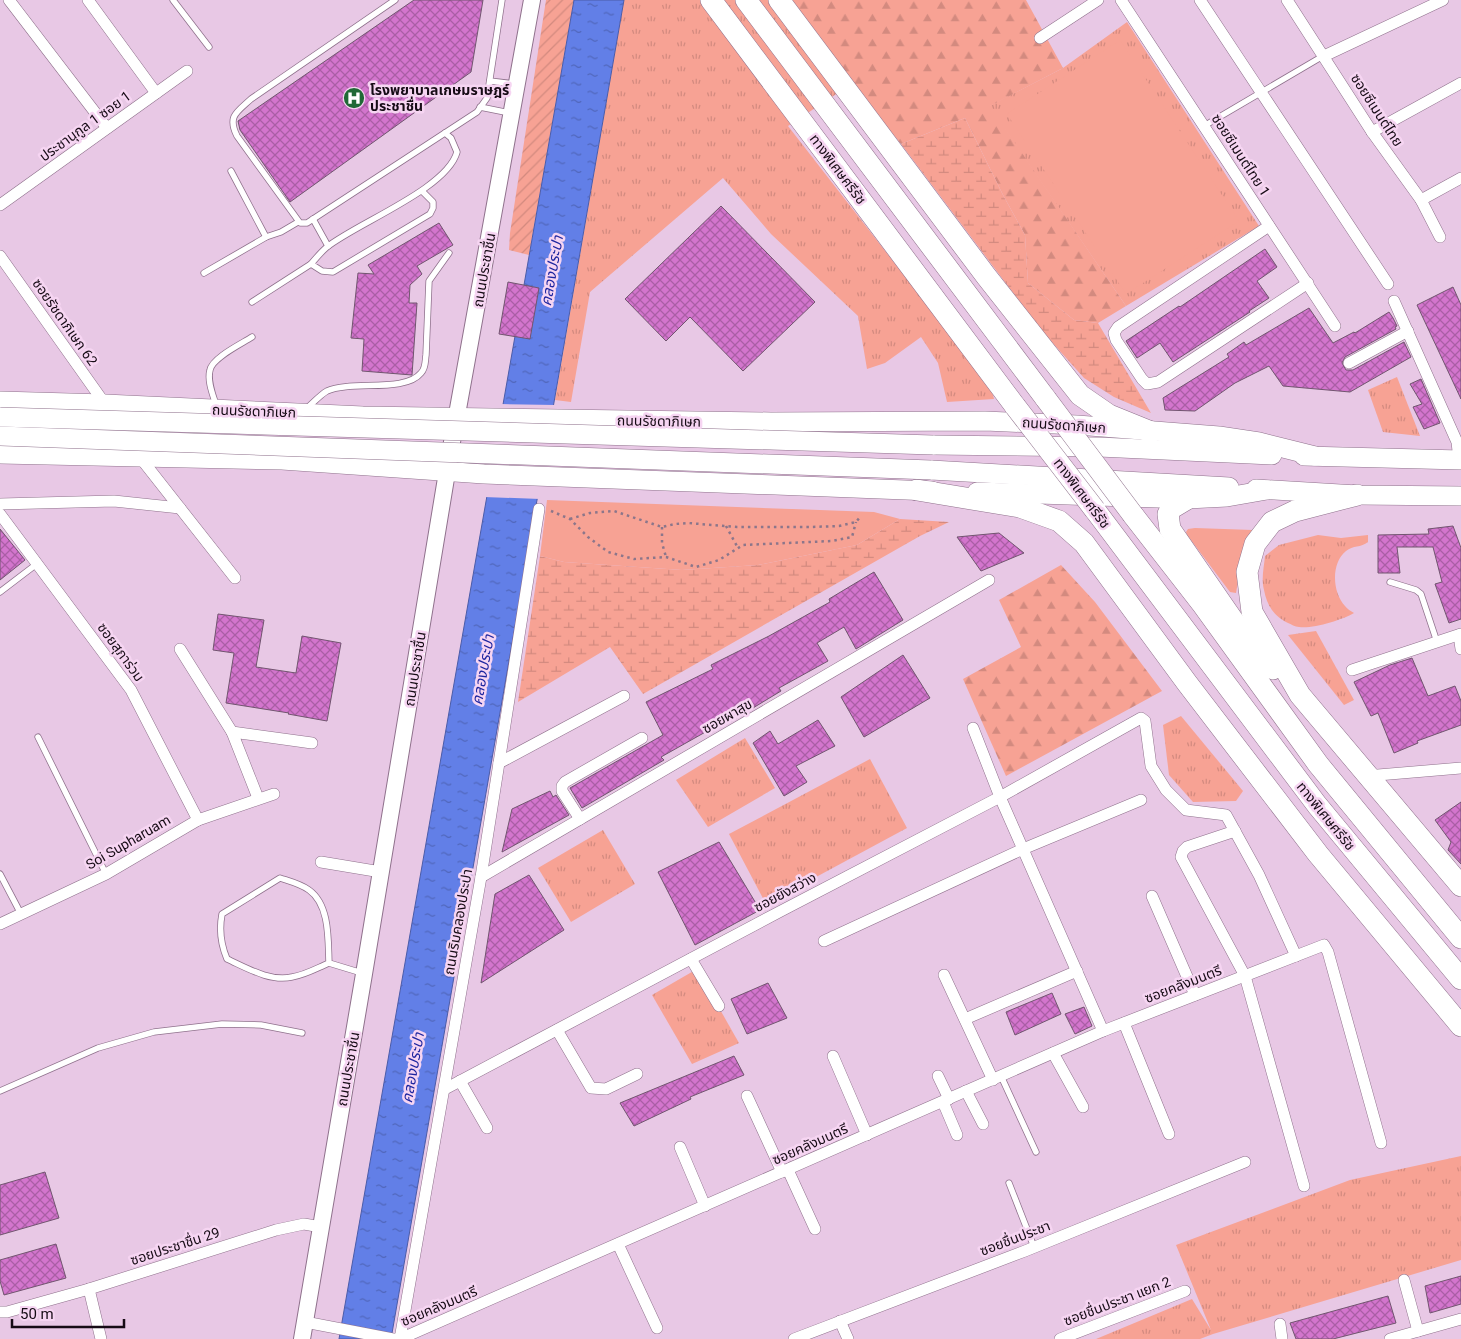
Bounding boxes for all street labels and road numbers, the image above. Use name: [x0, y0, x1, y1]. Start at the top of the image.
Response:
street label: ซอยซีเมนต์ไทย: [1348, 71, 1406, 149]
street label: ประชานุกูล 1 ซอย 1: [36, 88, 134, 165]
street label: ซอยซีเมนต์ไทย 1: [1209, 111, 1273, 199]
street label: ทางพิเศษศรีรัช: [807, 131, 869, 207]
street label: ถนนประชาชื่น: [468, 231, 498, 308]
street label: ซอยรัชดาภิเษก 62: [29, 276, 101, 368]
street label: ถนนรัชดาภิเษก: [212, 402, 296, 420]
street label: ถนนรัชดาภิเษก: [617, 412, 701, 430]
street label: ถนนรัชดาภิเษก: [1021, 414, 1107, 436]
street label: ทางพิเศษศรีรัช: [1051, 455, 1113, 531]
street label: ซอยสุภาร่วม: [94, 620, 148, 685]
street label: ถนนประชาชื่น: [399, 630, 429, 707]
street label: ซอยผาสุข: [699, 695, 755, 737]
street label: ทางพิเศษศรีรัช: [1294, 779, 1358, 853]
street label: Soi Supharuam: [83, 811, 173, 873]
street label: ถนนริมคลองประปา: [441, 868, 475, 976]
street label: ซอยยังสว่าง: [751, 869, 819, 915]
street label: ซอยคลังมนตรี: [1142, 962, 1224, 1006]
street label: ถนนประชาชื่น: [332, 1030, 362, 1107]
street label: ซอยคลังมนตรี: [770, 1120, 850, 1168]
street label: ซอยชื่นประชา: [977, 1215, 1052, 1259]
street label: ซอยประชาชื่น 29: [128, 1222, 222, 1268]
street label: ซอยชื่นประชา แยก 2: [1061, 1271, 1173, 1329]
street label: ซอยคลังมนตรี: [399, 1283, 480, 1329]

